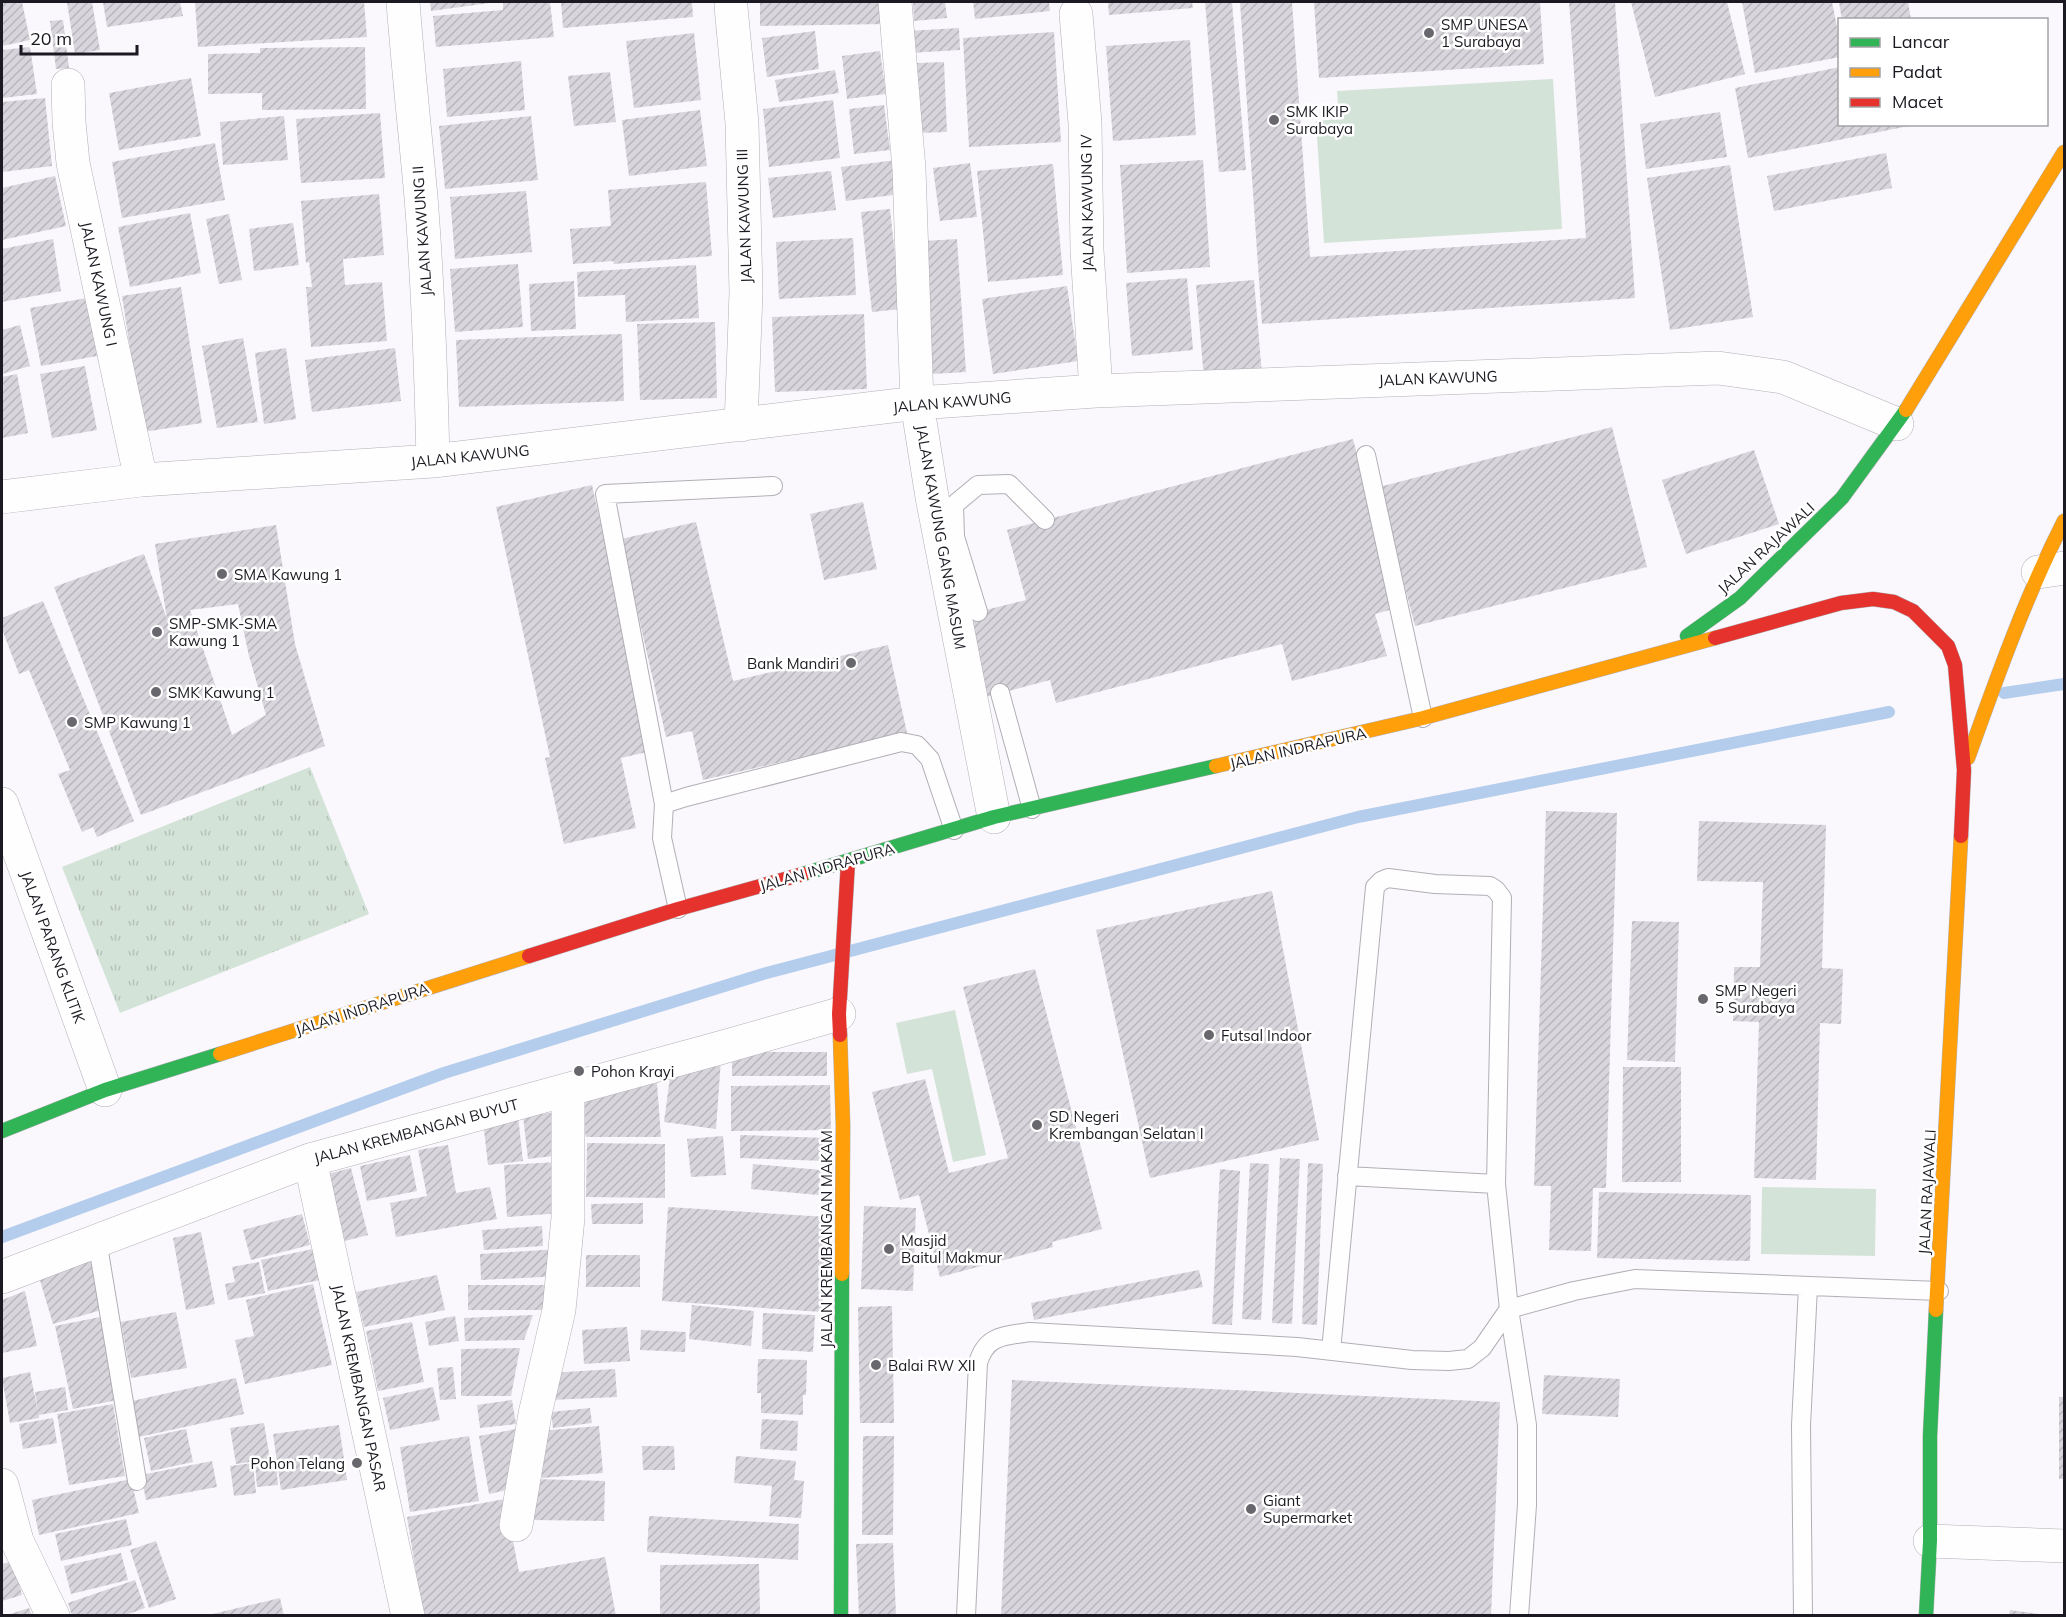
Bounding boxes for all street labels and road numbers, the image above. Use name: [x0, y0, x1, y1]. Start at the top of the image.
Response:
street label: JALAN KAWUNG IV: [1076, 134, 1098, 272]
street label: JALAN KAWUNG III: [732, 148, 756, 284]
street label: JALAN KAWUNG II: [408, 165, 436, 297]
street label: JALAN KAWUNG I: [77, 220, 121, 348]
street label: JALAN KAWUNG: [1378, 366, 1498, 390]
street label: JALAN KAWUNG: [892, 387, 1012, 417]
street label: JALAN KAWUNG GANG MASUM: [912, 423, 970, 651]
street label: JALAN KAWUNG: [410, 440, 530, 472]
street label: JALAN RAJAWALI: [1714, 498, 1818, 598]
street label: JALAN INDRAPURA: [1228, 723, 1368, 773]
street label: JALAN INDRAPURA: [757, 839, 897, 895]
street label: JALAN PARANG KLITIK: [17, 868, 90, 1026]
street label: JALAN INDRAPURA: [293, 978, 431, 1040]
street label: JALAN KREMBANGAN BUYUT: [312, 1094, 520, 1168]
street label: JALAN RAJAWALI: [1914, 1129, 1940, 1255]
street label: JALAN KREMBANGAN MAKAM: [817, 1130, 836, 1348]
street label: JALAN KREMBANGAN PASAR: [328, 1283, 390, 1493]

